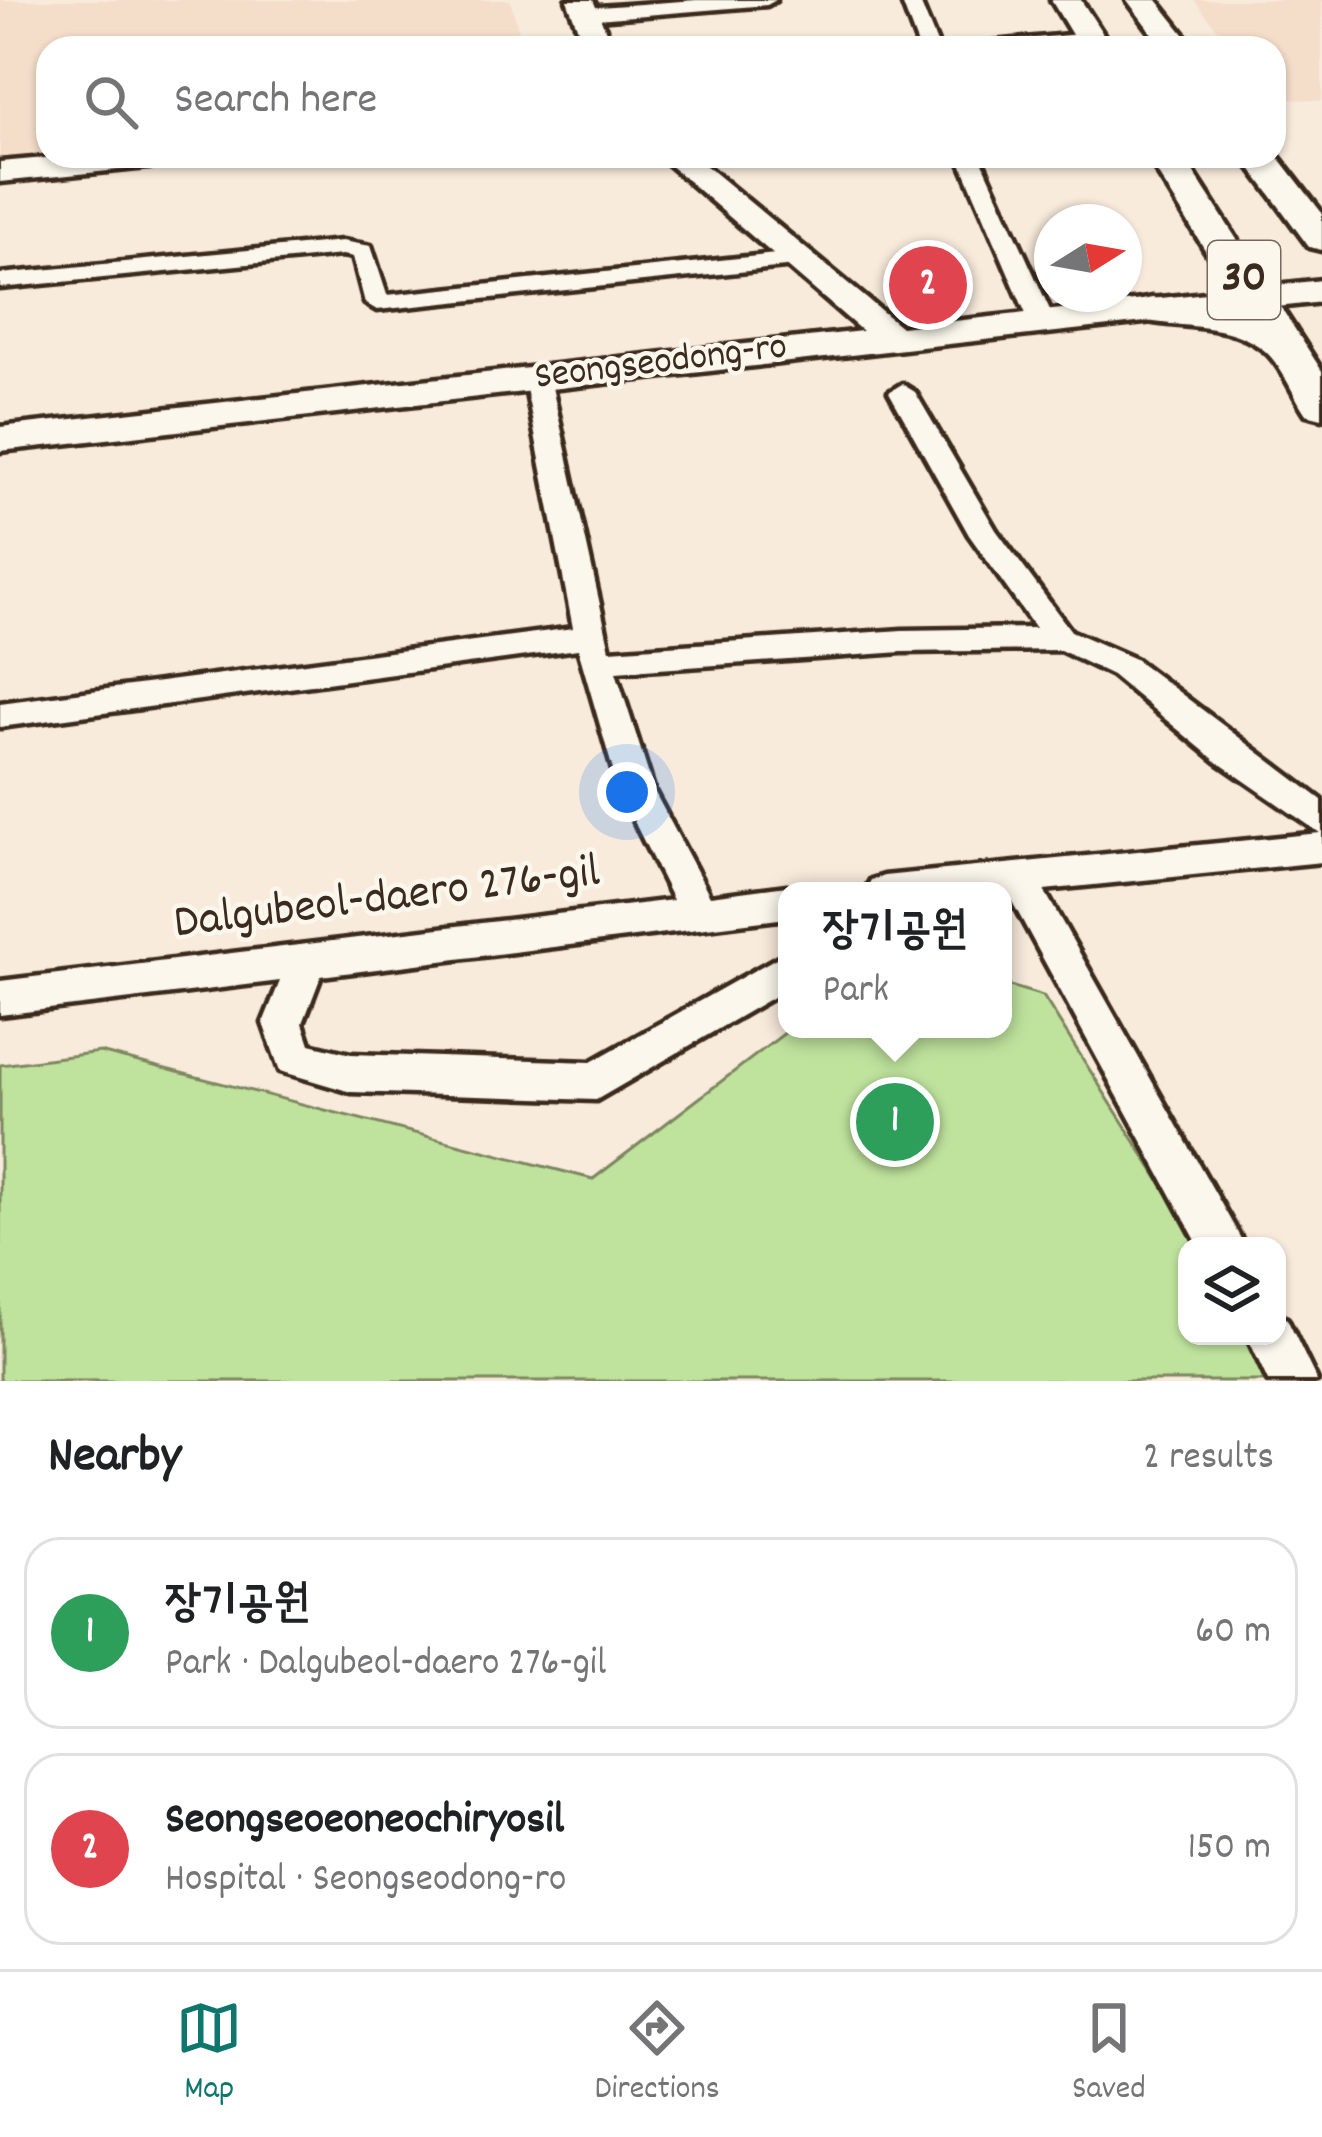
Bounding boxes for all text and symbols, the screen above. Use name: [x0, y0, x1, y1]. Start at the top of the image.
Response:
search box: [36, 36, 1286, 168]
icon: search: [78, 69, 144, 135]
text: Search here: [174, 70, 377, 134]
north arrow: [1034, 204, 1142, 312]
pin: 2: [889, 240, 967, 330]
road number: 30: [1208, 241, 1280, 319]
street label: Seongseodong-ro: [532, 321, 790, 407]
your location: [597, 762, 657, 822]
street label: Dalgubeol-daero 276-gil: [170, 840, 604, 960]
popup: [778, 882, 1012, 1038]
text: 장기공원: [823, 901, 967, 965]
text: Park: [823, 965, 889, 1020]
pin: 1: [856, 1077, 934, 1167]
map controls: [1178, 1237, 1286, 1345]
button: layers: [1178, 1237, 1286, 1345]
text: Nearby: [48, 1423, 181, 1495]
text: 2 results: [1143, 1432, 1274, 1487]
text: 장기공원: [165, 1574, 310, 1638]
text: 1: [86, 1606, 94, 1661]
text: 60 m: [1195, 1606, 1271, 1661]
text: Park · Dalgubeol-daero 276-gil: [165, 1638, 606, 1693]
text: Seongseoeoneochiryosil: [165, 1790, 564, 1854]
text: 2: [81, 1822, 99, 1877]
text: 150 m: [1187, 1822, 1271, 1877]
text: Hospital · Seongseodong-ro: [165, 1854, 566, 1909]
tab: Map: [176, 1995, 242, 2114]
tab: Directions: [595, 1995, 720, 2114]
tab: Saved: [1072, 1995, 1146, 2114]

